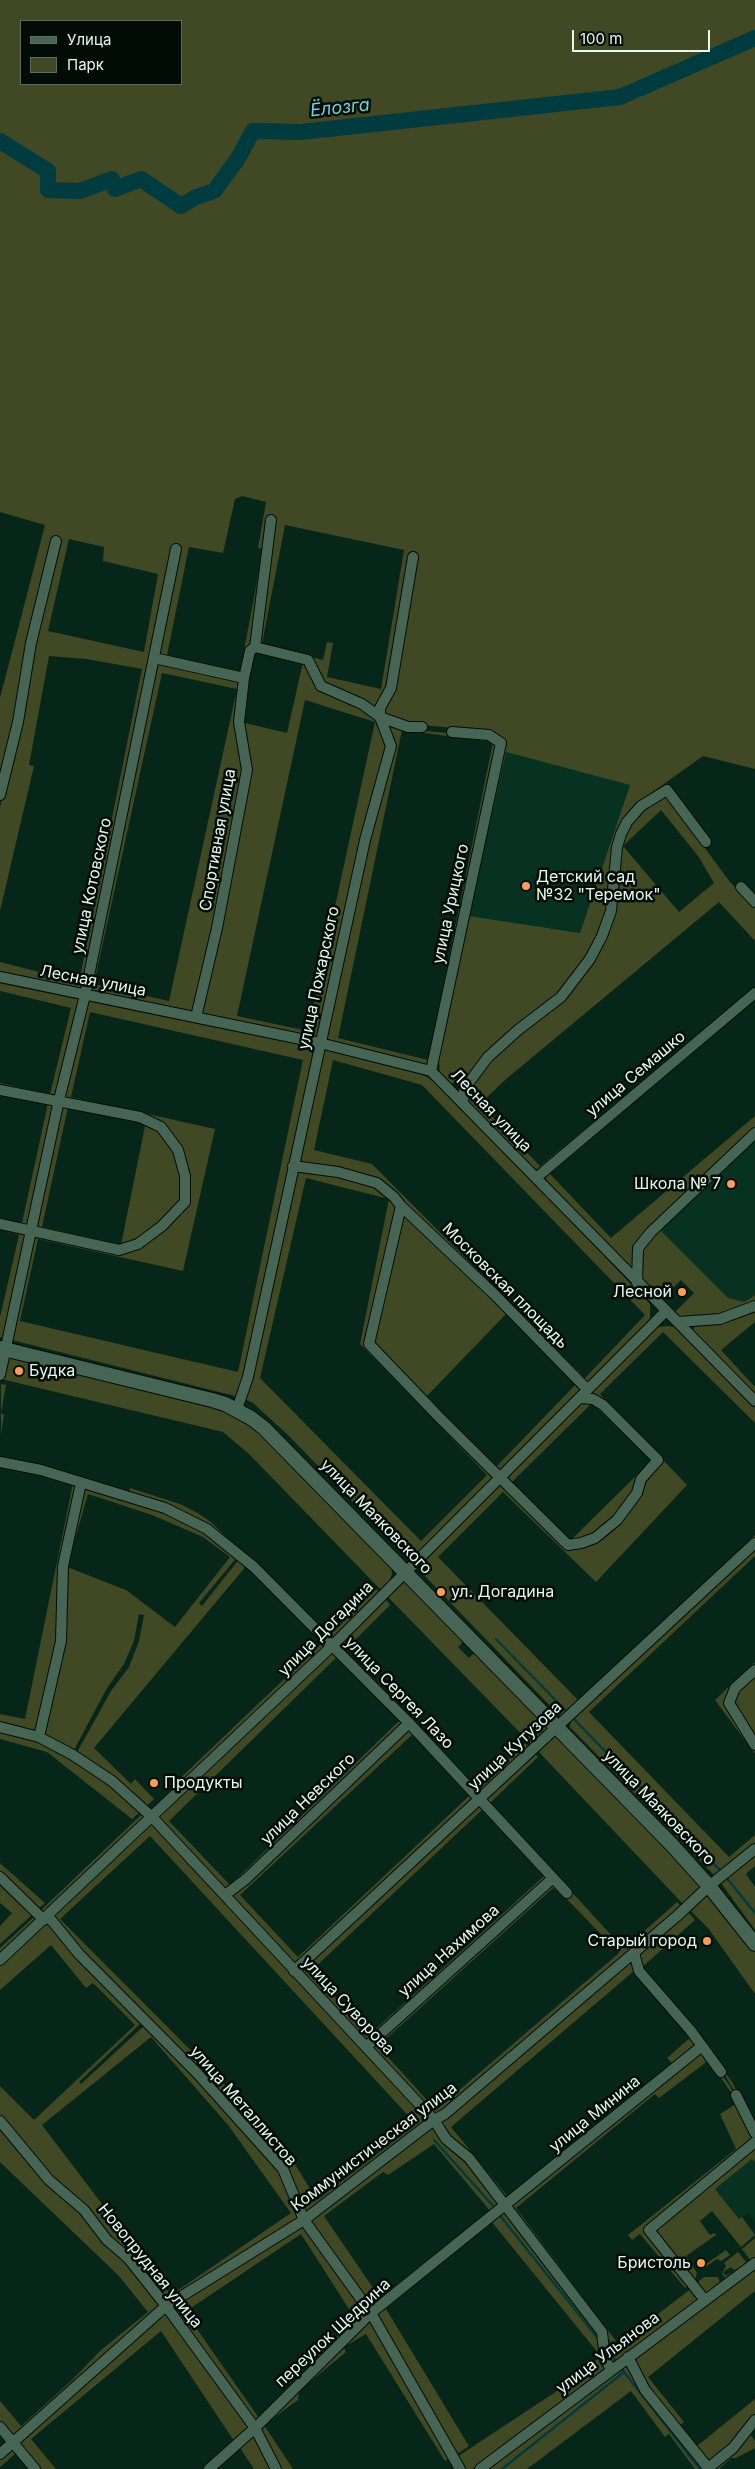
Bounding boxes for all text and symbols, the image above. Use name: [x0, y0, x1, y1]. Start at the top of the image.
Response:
legend: [20, 20, 182, 85]
scale bar: [575, 20, 712, 52]
text: 100 m: [580, 29, 622, 48]
text: Улица: [67, 30, 111, 49]
text: Парк: [67, 55, 104, 74]
water label: Ёлозга: [309, 94, 371, 122]
street label: Спортивная улица: [196, 767, 240, 913]
street label: улица Котовского: [68, 816, 116, 956]
street label: улица Урицкого: [429, 842, 473, 966]
place label: Детский сад №32 "Теремок": [536, 867, 661, 905]
marker: Детский сад №32 "Теремок": [520, 880, 532, 892]
street label: улица Пожарского: [294, 905, 344, 1051]
street label: Лесная улица: [38, 961, 148, 1001]
street label: улица Семашко: [583, 1027, 689, 1121]
street label: Лесная улица: [447, 1066, 535, 1156]
place label: Школа № 7: [634, 1174, 721, 1194]
marker: Школа № 7: [725, 1178, 737, 1190]
street label: Московская площадь: [438, 1219, 572, 1353]
place label: Лесной: [613, 1282, 672, 1302]
marker: Лесной: [676, 1286, 688, 1298]
place label: Будка: [29, 1361, 75, 1381]
marker: Будка: [13, 1365, 25, 1377]
street label: улица Маяковского: [316, 1455, 436, 1579]
street label: улица Догадина: [274, 1577, 378, 1681]
place label: ул. Догадина: [451, 1582, 554, 1602]
marker: ул. Догадина: [435, 1586, 447, 1598]
street label: улица Сергея Лазо: [340, 1633, 458, 1753]
street label: улица Кутузова: [464, 1698, 566, 1794]
street label: улица Маяковского: [599, 1746, 719, 1870]
street label: улица Невского: [257, 1749, 359, 1849]
place label: Продукты: [164, 1773, 242, 1793]
marker: Продукты: [148, 1777, 160, 1789]
street label: улица Нахимова: [395, 1901, 503, 2001]
place label: Старый город: [588, 1931, 697, 1951]
marker: Старый город: [701, 1935, 713, 1947]
street label: улица Суворова: [298, 1953, 398, 2059]
street label: улица Металлистов: [186, 2042, 300, 2170]
street label: улица Минина: [546, 2072, 644, 2156]
street label: Коммунистическая улица: [287, 2078, 461, 2216]
street label: Новопрудная улица: [94, 2200, 206, 2332]
place label: Бристоль: [617, 2253, 691, 2273]
marker: Бристоль: [695, 2257, 707, 2269]
street label: переулок Щедрина: [271, 2275, 395, 2391]
street label: улица Ульянова: [553, 2308, 663, 2398]

